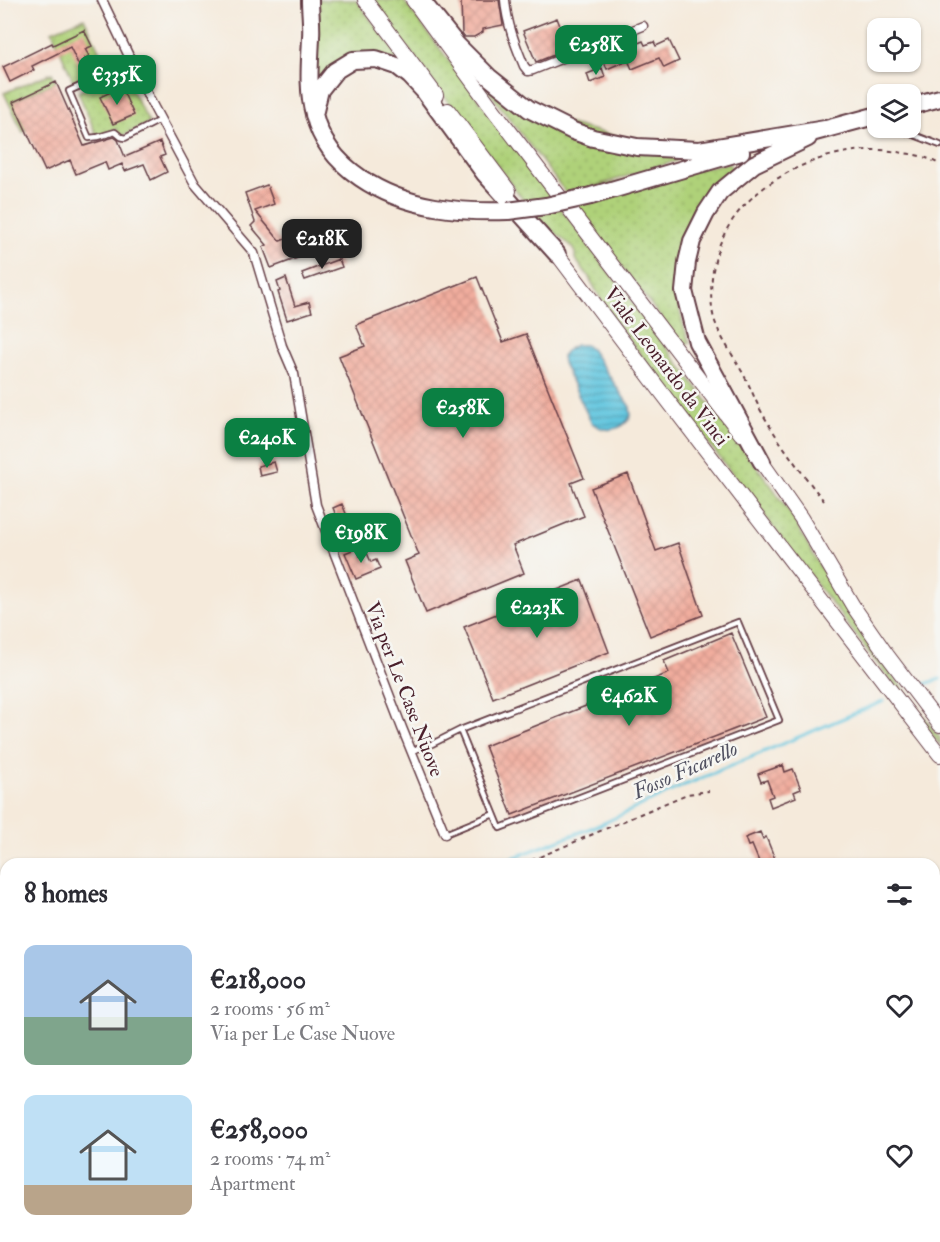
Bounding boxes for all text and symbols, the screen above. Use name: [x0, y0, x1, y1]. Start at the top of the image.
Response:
map controls: [867, 18, 921, 138]
button: locate: [867, 18, 921, 72]
pin: €258K: [554, 25, 638, 76]
text: €258K: [569, 32, 623, 57]
pin: €335K: [75, 55, 159, 106]
text: €335K: [92, 62, 142, 87]
button: layers: [867, 84, 921, 138]
pin: €218K: [280, 219, 364, 270]
text: €218K: [296, 226, 348, 251]
street label: Viale Leonardo da Vinci: [599, 282, 735, 451]
pin: €258K: [421, 388, 505, 439]
text: €258K: [436, 395, 490, 420]
pin: €240K: [225, 418, 309, 469]
text: €240K: [239, 425, 295, 450]
pin: €198K: [319, 513, 403, 564]
text: €198K: [335, 520, 387, 545]
pin: €223K: [495, 588, 579, 639]
text: €223K: [510, 595, 564, 620]
street label: Via per Le Case Nuove: [359, 598, 449, 780]
pin: €462K: [587, 676, 671, 727]
text: €462K: [601, 683, 657, 708]
water label: Fosso Ficarello: [628, 735, 742, 806]
text: 8 homes: [24, 878, 108, 910]
icon: filters: [883, 878, 916, 911]
text: €218,000: [210, 964, 306, 996]
icon: home: [72, 969, 144, 1041]
icon: heart: [883, 989, 916, 1022]
text: 2 rooms · 56 m²: [210, 996, 330, 1021]
text: Via per Le Case Nuove: [210, 1021, 395, 1046]
text: €258,000: [210, 1114, 308, 1146]
icon: home: [72, 1119, 144, 1191]
icon: heart: [883, 1139, 916, 1172]
text: 2 rooms · 74 m²: [210, 1146, 331, 1171]
text: Apartment: [210, 1171, 295, 1196]

